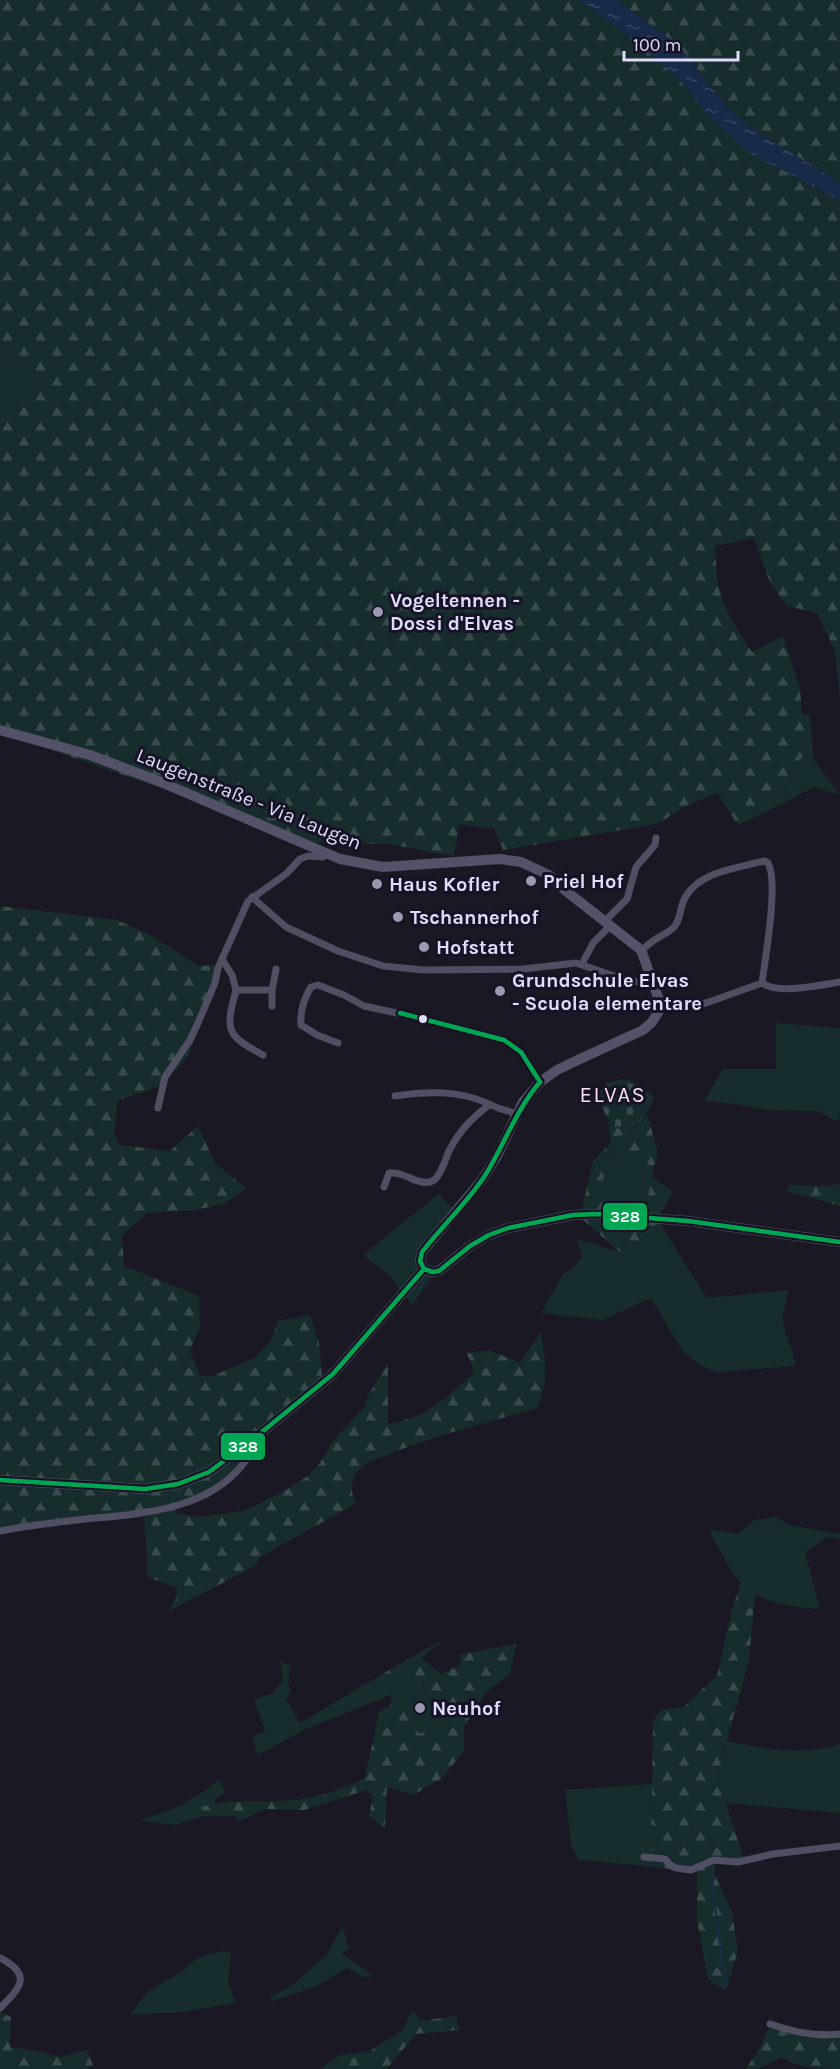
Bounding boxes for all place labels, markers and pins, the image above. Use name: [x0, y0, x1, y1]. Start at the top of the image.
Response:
place label: Vogeltennen - Dossi d'Elvas: [390, 589, 520, 635]
marker: Vogeltennen - Dossi d'Elvas: [371, 605, 385, 619]
place label: Priel Hof: [543, 870, 624, 893]
place label: Haus Kofler: [389, 873, 499, 896]
marker: Priel Hof: [524, 874, 538, 888]
marker: Haus Kofler: [370, 877, 384, 891]
place label: Tschannerhof: [410, 906, 539, 929]
marker: Tschannerhof: [391, 910, 405, 924]
place label: Hofstatt: [436, 936, 515, 959]
marker: Hofstatt: [417, 940, 431, 954]
place label: Grundschule Elvas - Scuola elementare: [512, 969, 702, 1015]
marker: Grundschule Elvas - Scuola elementare: [493, 984, 507, 998]
unlabelled marker: [417, 1013, 429, 1025]
place label: Neuhof: [432, 1697, 501, 1720]
marker: Neuhof: [413, 1701, 427, 1715]

